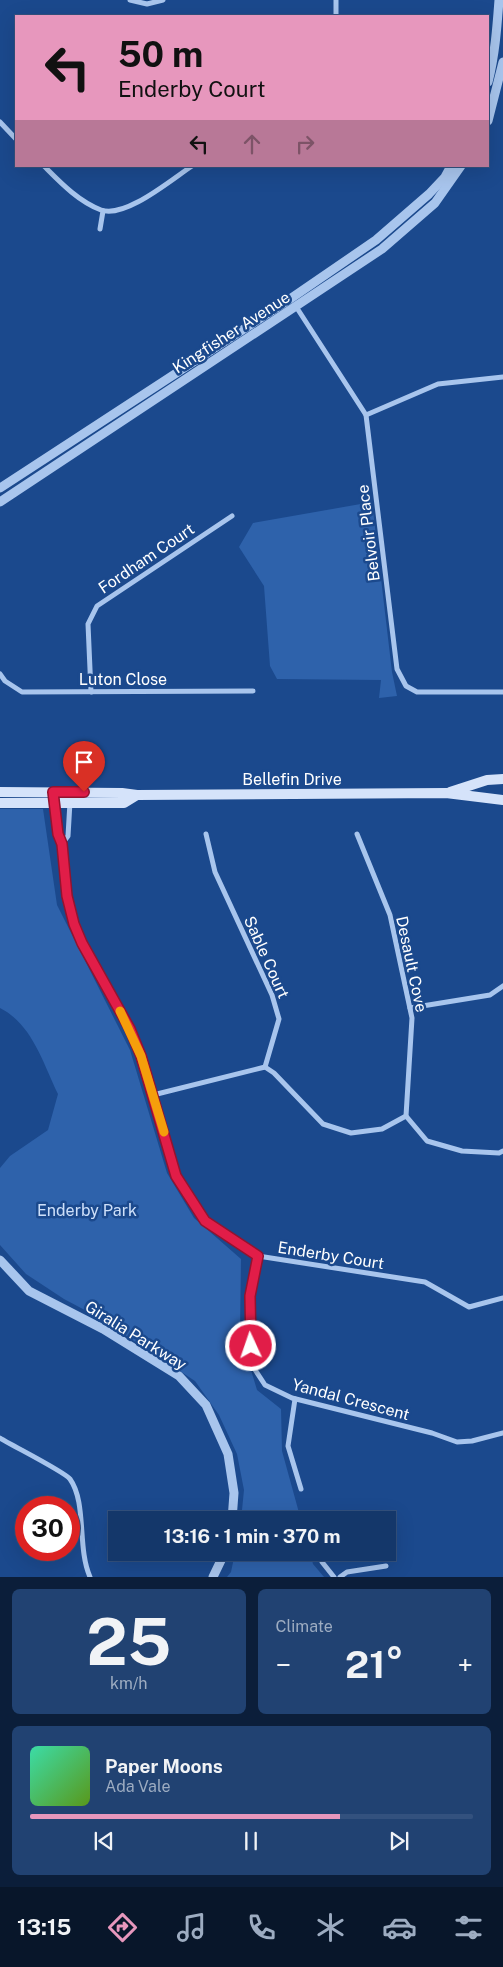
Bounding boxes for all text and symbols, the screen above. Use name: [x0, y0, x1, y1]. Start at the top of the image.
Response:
text: 50 m: [118, 34, 203, 75]
icon: left: [35, 35, 100, 100]
text: Enderby Court: [118, 76, 266, 102]
icon: left: [185, 130, 213, 158]
icon: ahead: [238, 130, 266, 158]
icon: right: [291, 130, 319, 158]
street label: Kingfisher Avenue: [169, 287, 293, 377]
street label: Belvoir Place: [353, 484, 384, 582]
street label: Fordham Court: [95, 519, 198, 597]
street label: Luton Close: [79, 670, 167, 689]
pin: [63, 741, 105, 792]
icon: arrive: [70, 748, 98, 776]
street label: Bellefin Drive: [242, 770, 342, 789]
street label: Sable Court: [240, 913, 293, 1001]
street label: Desault Cove: [392, 914, 431, 1014]
park label: Enderby Park: [37, 1201, 137, 1220]
street label: Enderby Court: [276, 1238, 385, 1273]
street label: Giralia Parkway: [82, 1297, 190, 1374]
position arrow: [224, 1319, 276, 1371]
street label: Yandal Crescent: [290, 1375, 412, 1424]
speed limit sign: 30: [15, 1496, 80, 1561]
text: 13:16 · 1 min · 370 m: [164, 1525, 340, 1547]
text: 25: [86, 1603, 171, 1680]
text: Climate: [276, 1617, 333, 1636]
text: 21°: [345, 1642, 403, 1687]
text: −: [276, 1648, 291, 1681]
text: +: [457, 1648, 473, 1681]
text: km/h: [110, 1674, 148, 1693]
text: Paper Moons: [105, 1755, 223, 1777]
text: Ada Vale: [105, 1777, 170, 1796]
icon: previous: [90, 1827, 118, 1855]
icon: pause: [237, 1827, 265, 1855]
icon: next: [385, 1827, 413, 1855]
icon: directions: [105, 1910, 140, 1945]
icon: music: [174, 1910, 209, 1945]
icon: phone: [244, 1910, 279, 1945]
icon: climate: [313, 1910, 348, 1945]
icon: car: [382, 1910, 417, 1945]
icon: filters: [451, 1910, 486, 1945]
text: 13:15: [17, 1914, 71, 1940]

